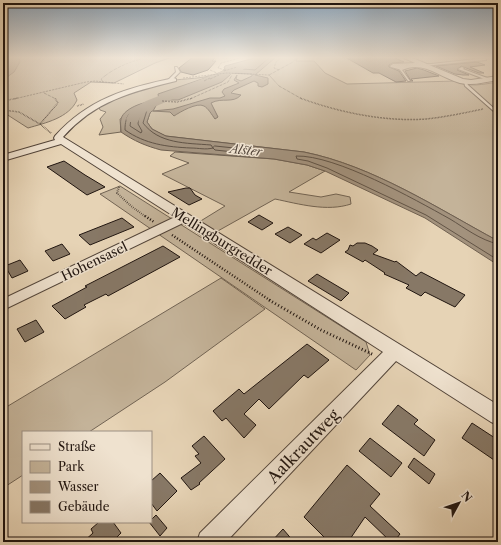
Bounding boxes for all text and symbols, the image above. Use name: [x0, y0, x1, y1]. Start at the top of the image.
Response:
water label: Alster: [227, 141, 264, 159]
street label: Mellingburgredder: [169, 203, 276, 279]
street label: Hohensasel: [58, 238, 130, 284]
street label: Aalkrautweg: [262, 404, 344, 488]
legend: [22, 431, 152, 523]
text: Straße: [58, 439, 96, 454]
text: Park: [58, 459, 85, 474]
text: Wasser: [57, 479, 99, 494]
north arrow: [439, 483, 479, 523]
text: N: [458, 488, 475, 505]
text: Gebäude: [58, 499, 110, 514]

